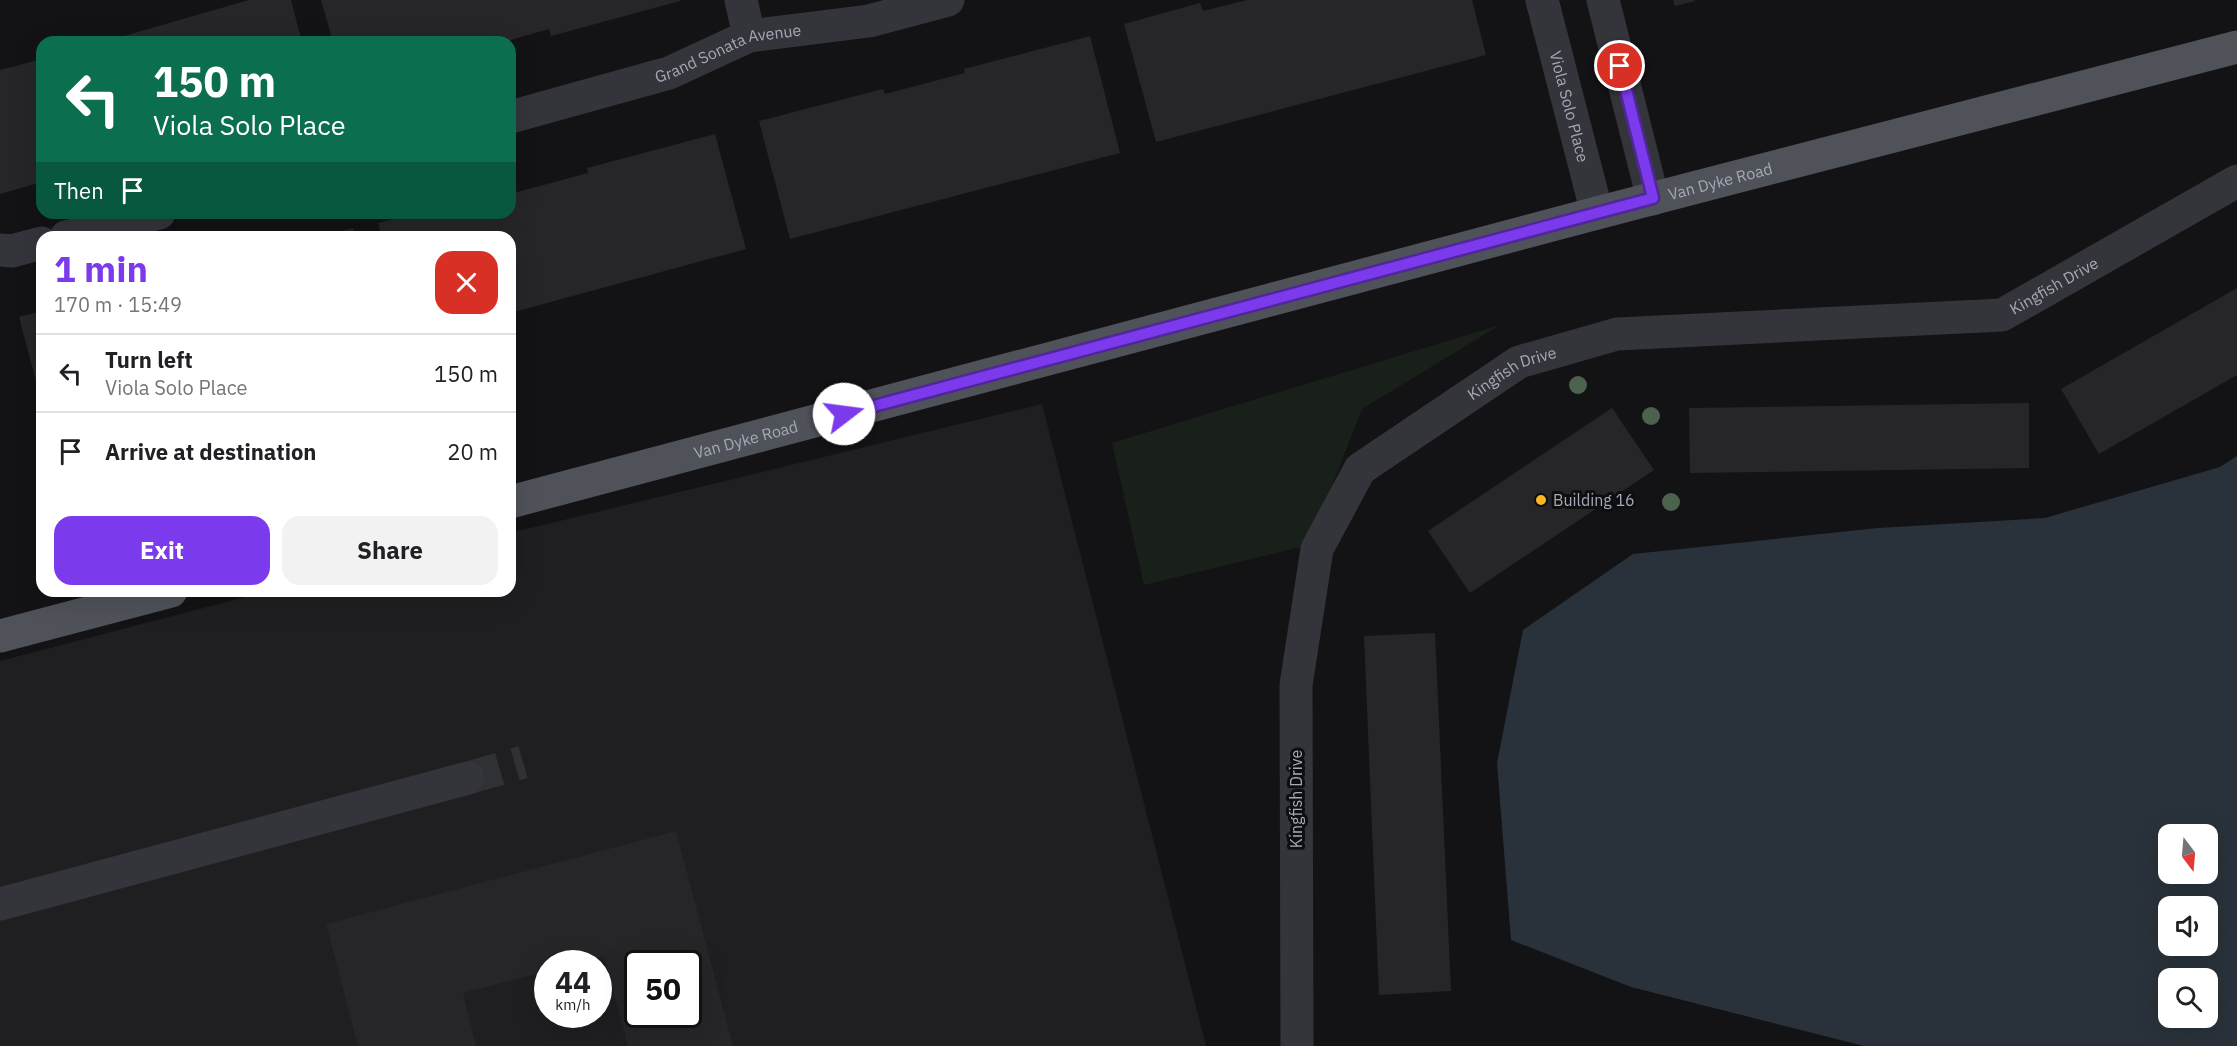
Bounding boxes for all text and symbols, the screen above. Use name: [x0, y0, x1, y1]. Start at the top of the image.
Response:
street label: Grand Sonata Avenue: [652, 20, 802, 86]
pin: [1594, 40, 1645, 91]
street label: Viola Solo Place: [1546, 49, 1594, 164]
icon: arrive: [1603, 49, 1636, 82]
text: 150 m: [153, 54, 276, 109]
icon: left: [54, 60, 132, 138]
text: Viola Solo Place: [153, 107, 345, 142]
street label: Van Dyke Road: [1666, 158, 1774, 204]
icon: arrive: [116, 174, 149, 207]
text: Then: [54, 176, 104, 205]
text: 1 min: [54, 245, 148, 292]
button: close: [435, 251, 498, 314]
street label: Kingfish Drive: [2006, 252, 2102, 319]
text: 170 m · 15:49: [54, 291, 182, 318]
street label: Kingfish Drive: [1463, 342, 1559, 404]
text: Turn left: [105, 345, 193, 374]
icon: left: [54, 357, 87, 390]
text: 150 m: [434, 359, 498, 388]
text: Viola Solo Place: [105, 374, 248, 401]
position arrow: [812, 382, 876, 446]
street label: Van Dyke Road: [692, 416, 800, 463]
icon: arrive: [54, 435, 87, 468]
text: Arrive at destination: [105, 437, 316, 466]
text: 20 m: [447, 437, 498, 466]
place label: Building 16: [1553, 490, 1635, 510]
marker: Building 16: [1534, 493, 1548, 507]
button: Exit: [54, 516, 270, 585]
button: Share: [282, 516, 498, 585]
street label: Kingfish Drive: [1286, 750, 1306, 848]
north arrow: [2158, 824, 2218, 884]
map controls: [2158, 824, 2218, 1028]
button: sound: [2158, 896, 2218, 956]
speed limit sign: 50: [624, 950, 702, 1028]
text: 44: [555, 962, 591, 1001]
button: search: [2158, 968, 2218, 1028]
text: km/h: [555, 995, 591, 1014]

